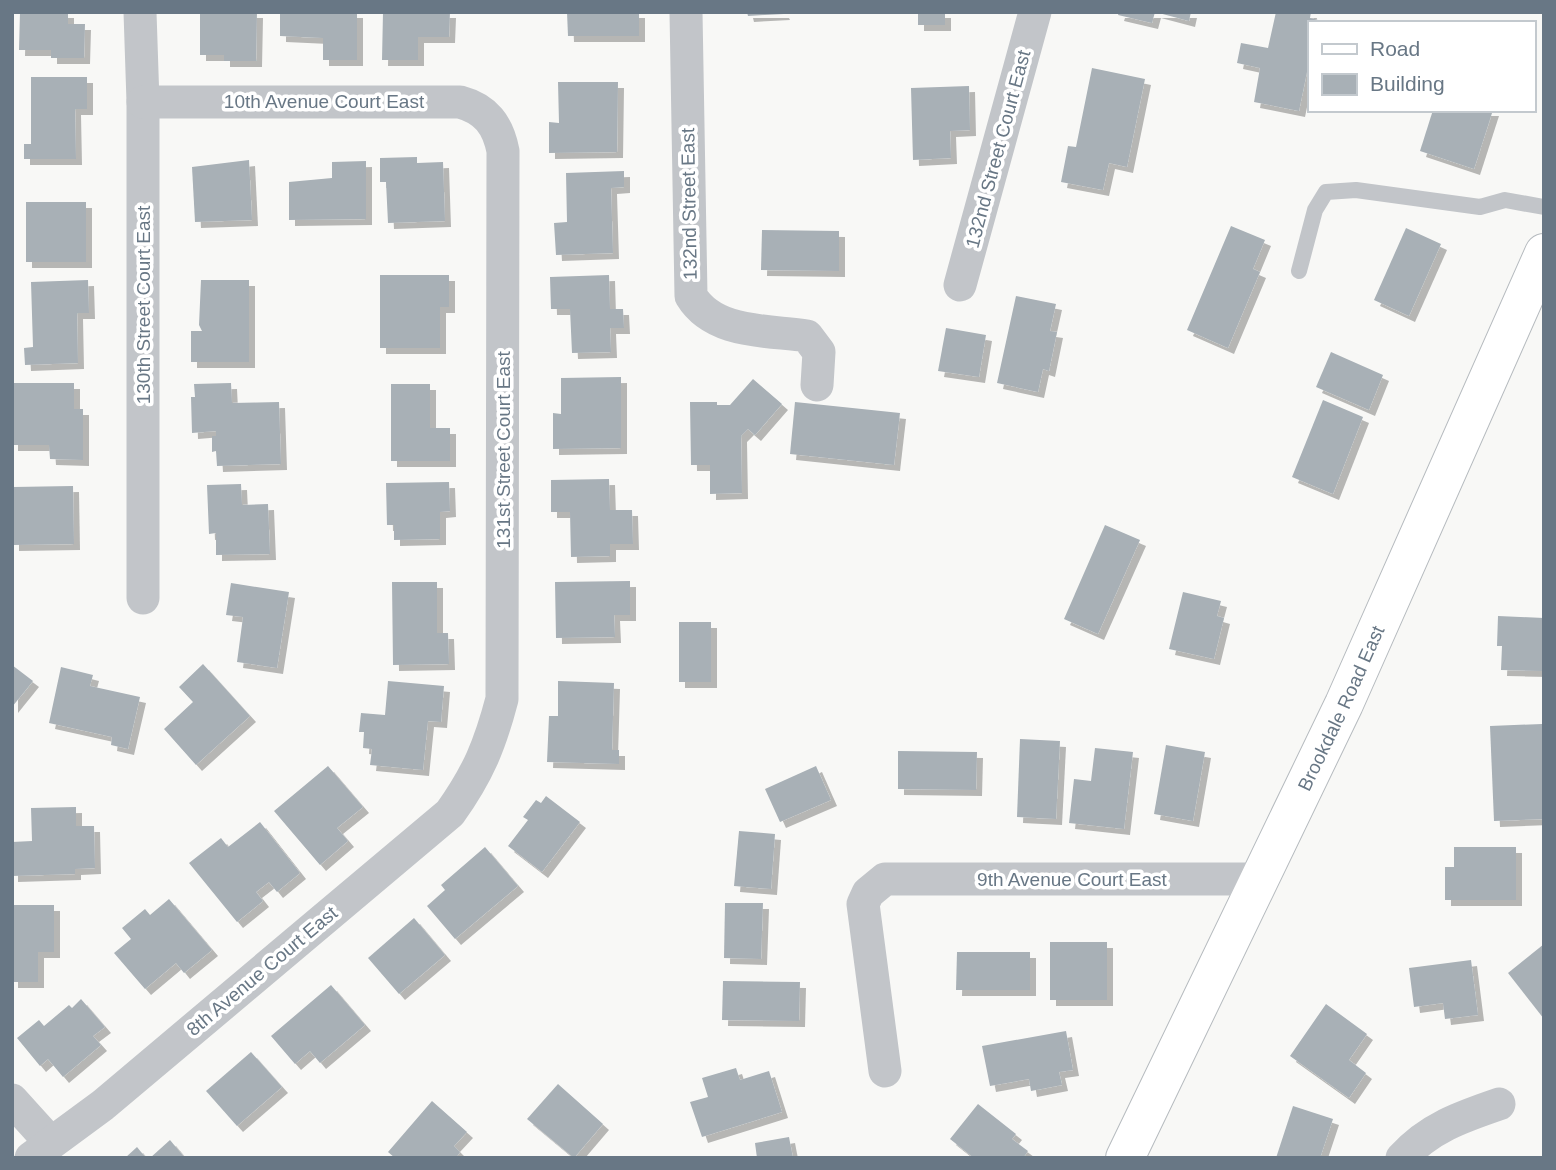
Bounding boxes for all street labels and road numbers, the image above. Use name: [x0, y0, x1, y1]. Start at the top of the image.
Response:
street label: 132nd Street Court East: [961, 47, 1035, 250]
street label: 10th Avenue Court East: [224, 91, 425, 112]
street label: 132nd Street East: [677, 127, 701, 280]
street label: 130th Street Court East: [133, 205, 154, 404]
street label: 131st Street Court East: [493, 351, 514, 549]
street label: Brookdale Road East: [1293, 622, 1388, 794]
street label: 9th Avenue Court East: [977, 869, 1168, 890]
street label: 8th Avenue Court East: [183, 902, 342, 1040]

